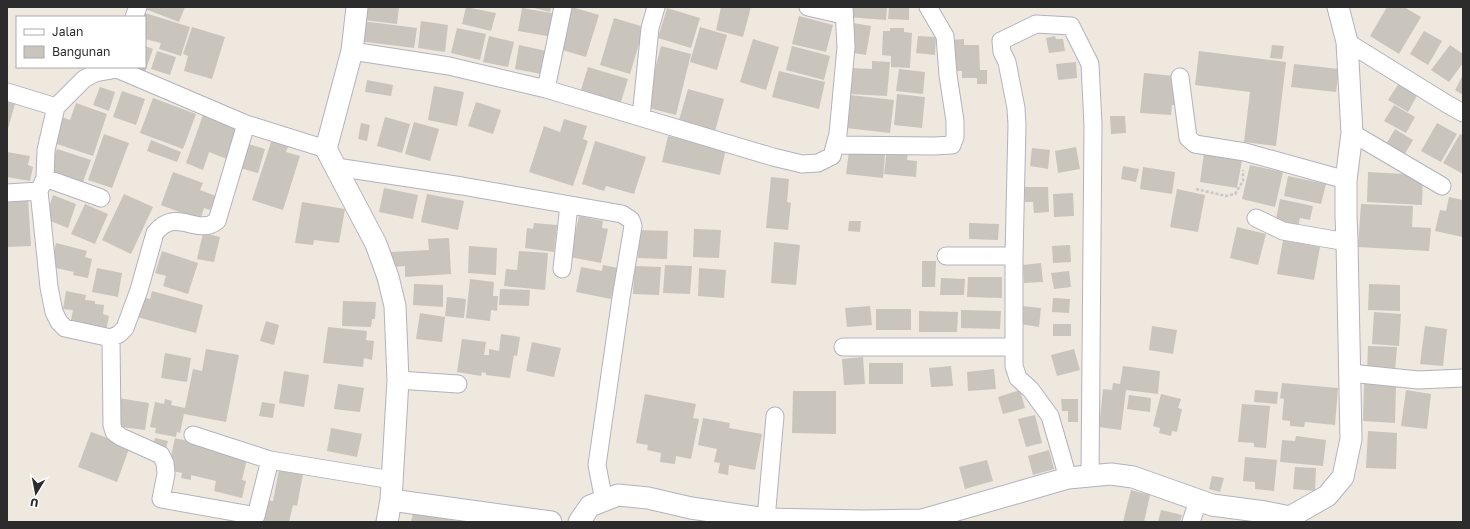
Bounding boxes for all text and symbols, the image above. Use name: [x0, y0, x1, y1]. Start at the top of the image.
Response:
legend: [16, 16, 146, 68]
text: Jalan: [52, 24, 83, 39]
text: Bangunan: [52, 44, 110, 59]
north arrow: [16, 473, 56, 513]
text: U: [29, 496, 39, 510]

